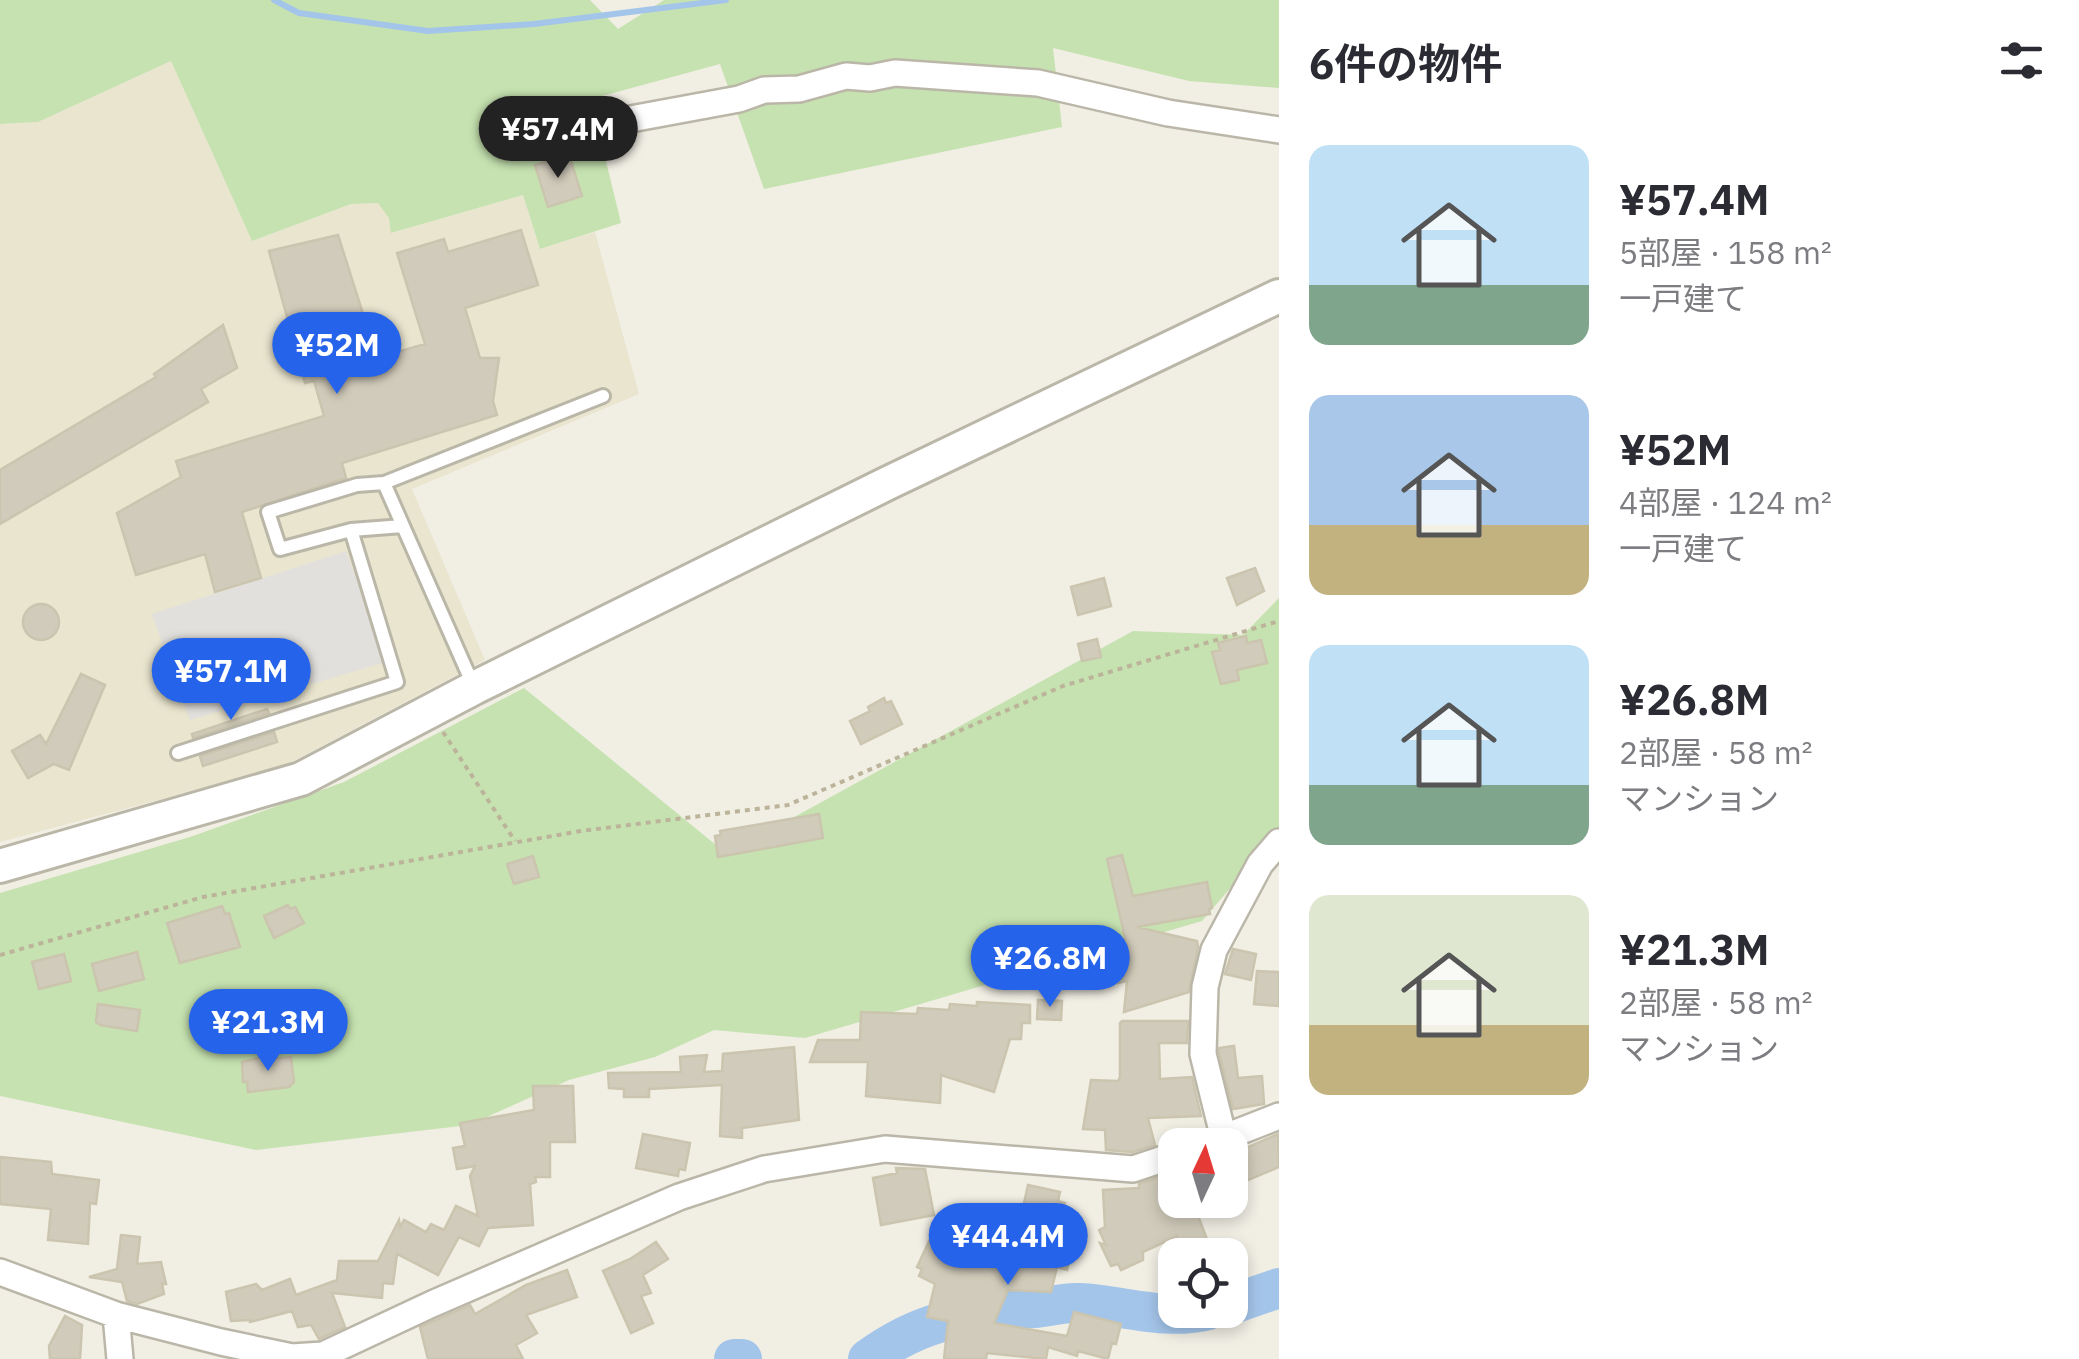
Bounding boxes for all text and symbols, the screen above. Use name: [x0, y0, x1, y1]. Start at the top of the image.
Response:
icon: filters: [1994, 33, 2049, 88]
text: 6件の物件: [1309, 36, 1502, 91]
pin: ¥57.4M: [477, 96, 639, 181]
text: ¥57.4M: [501, 107, 615, 149]
text: ¥57.4M: [1619, 172, 1769, 227]
icon: home: [1389, 185, 1509, 305]
text: 5部屋 · 158 m²: [1619, 231, 1832, 273]
text: 一戸建て: [1619, 277, 1747, 319]
pin: ¥52M: [278, 312, 396, 397]
text: ¥52M: [294, 323, 380, 365]
text: ¥52M: [1619, 422, 1731, 477]
icon: home: [1389, 435, 1509, 555]
text: 4部屋 · 124 m²: [1619, 481, 1832, 523]
text: 一戸建て: [1619, 527, 1747, 569]
pin: ¥57.1M: [150, 638, 312, 723]
text: ¥57.1M: [174, 649, 288, 691]
text: ¥26.8M: [1619, 672, 1769, 727]
icon: home: [1389, 685, 1509, 805]
text: 2部屋 · 58 m²: [1619, 731, 1813, 773]
text: マンション: [1619, 777, 1779, 819]
text: ¥21.3M: [1619, 922, 1769, 977]
pin: ¥26.8M: [969, 925, 1131, 1010]
icon: home: [1389, 935, 1509, 1055]
text: ¥26.8M: [993, 936, 1107, 978]
text: 2部屋 · 58 m²: [1619, 981, 1813, 1023]
pin: ¥21.3M: [187, 989, 349, 1074]
text: ¥21.3M: [211, 1000, 325, 1042]
text: マンション: [1619, 1027, 1779, 1069]
north arrow: [1158, 1128, 1248, 1218]
map controls: [1158, 1128, 1248, 1328]
pin: ¥44.4M: [927, 1203, 1089, 1288]
text: ¥44.4M: [951, 1214, 1065, 1256]
button: locate: [1158, 1238, 1248, 1328]

